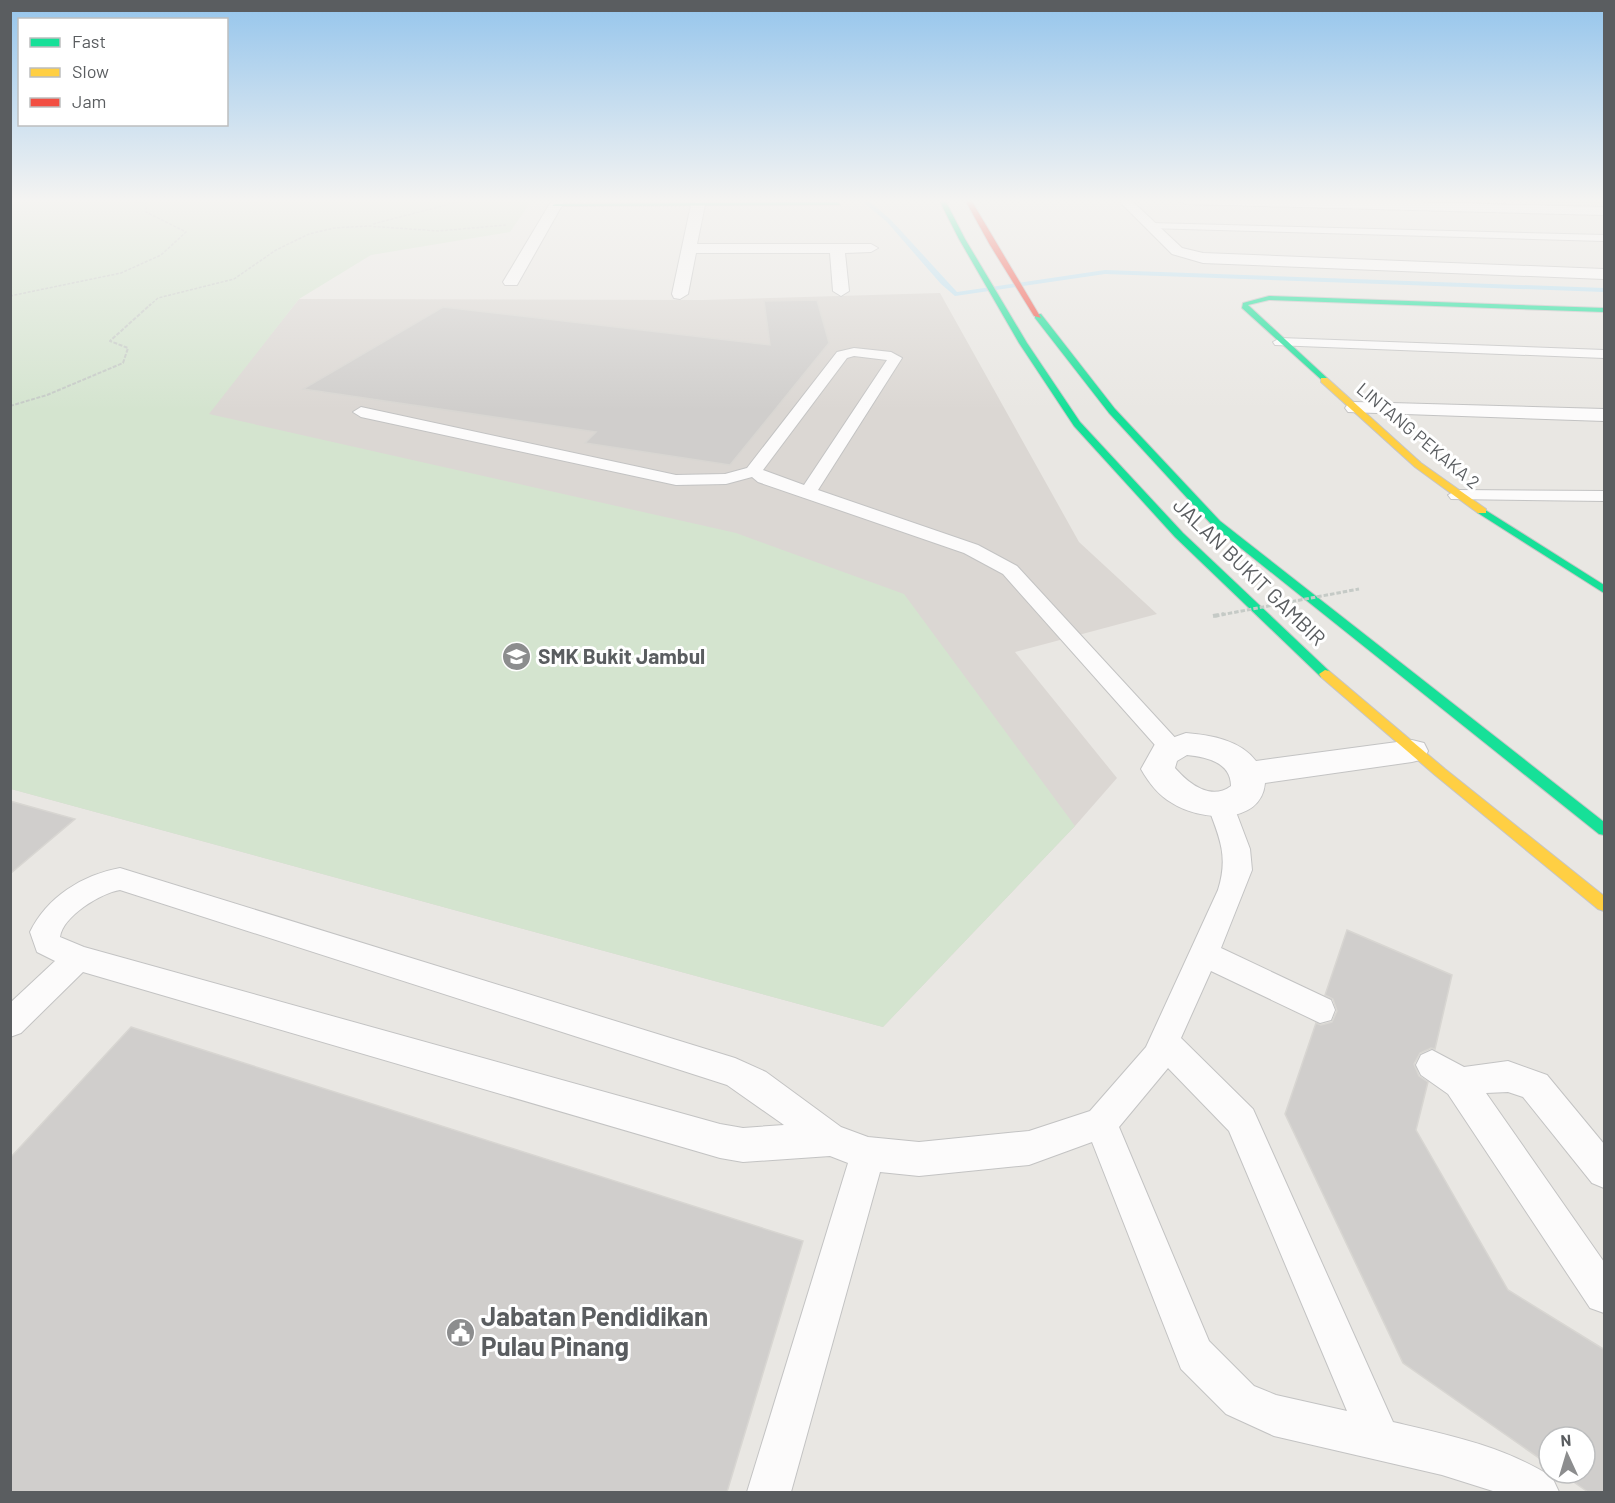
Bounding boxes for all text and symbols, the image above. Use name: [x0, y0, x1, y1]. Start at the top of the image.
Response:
legend: [18, 18, 228, 126]
text: Fast: [72, 30, 106, 52]
text: Slow: [72, 60, 109, 82]
text: Jam: [72, 90, 106, 112]
street label: LINTANG PEKAKA 2: [1353, 377, 1485, 493]
street label: JALAN BUKIT GAMBIR: [1169, 492, 1331, 650]
school or university icon: SMK Bukit Jambul: [501, 641, 533, 673]
place label: SMK Bukit Jambul: [538, 643, 705, 668]
place label: Jabatan Pendidikan Pulau Pinang: [481, 1300, 708, 1361]
public building icon: Jabatan Pendidikan Pulau Pinang: [444, 1316, 476, 1348]
north arrow: [1537, 1425, 1597, 1485]
text: N: [1560, 1430, 1572, 1449]

